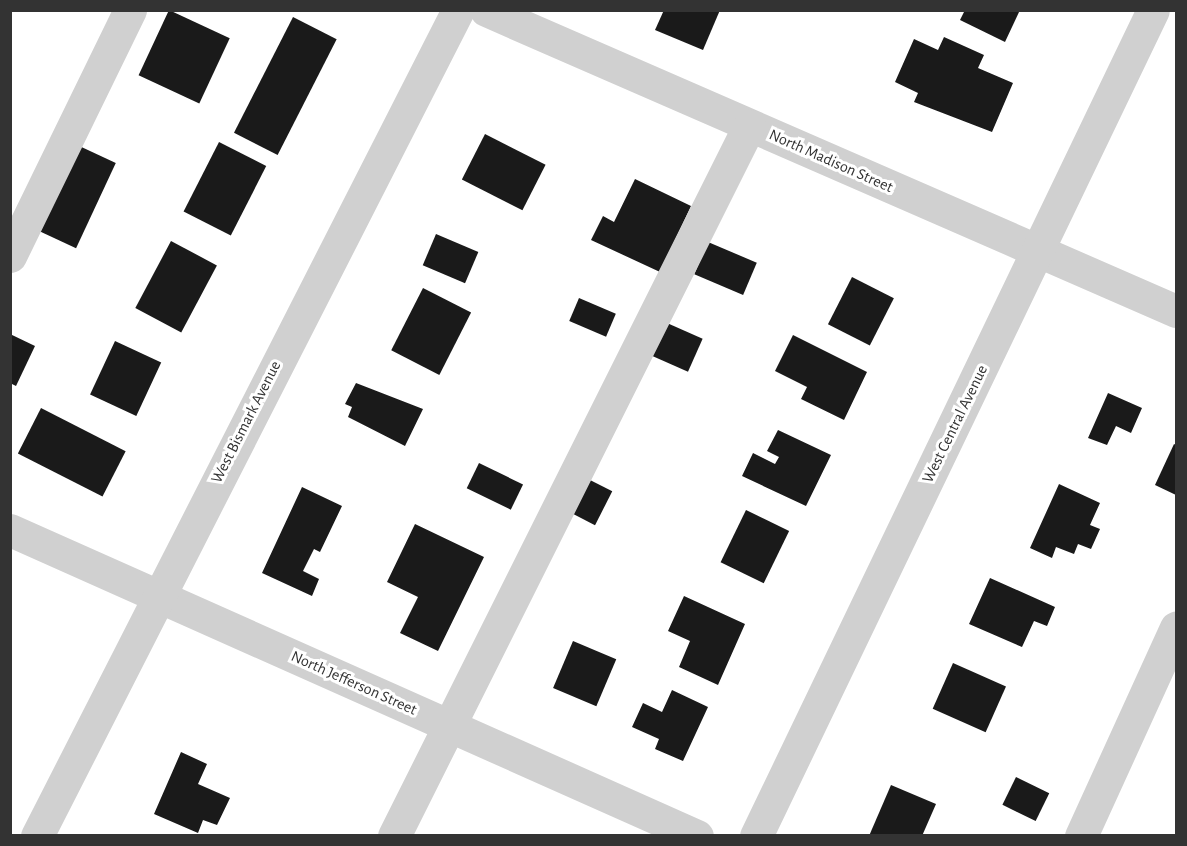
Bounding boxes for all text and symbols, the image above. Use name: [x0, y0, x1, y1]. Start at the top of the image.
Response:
street label: North Madison Street: [766, 125, 896, 197]
street label: West Bismark Avenue: [207, 358, 285, 486]
street label: West Central Avenue: [918, 362, 992, 486]
street label: North Jefferson Street: [288, 647, 420, 719]

